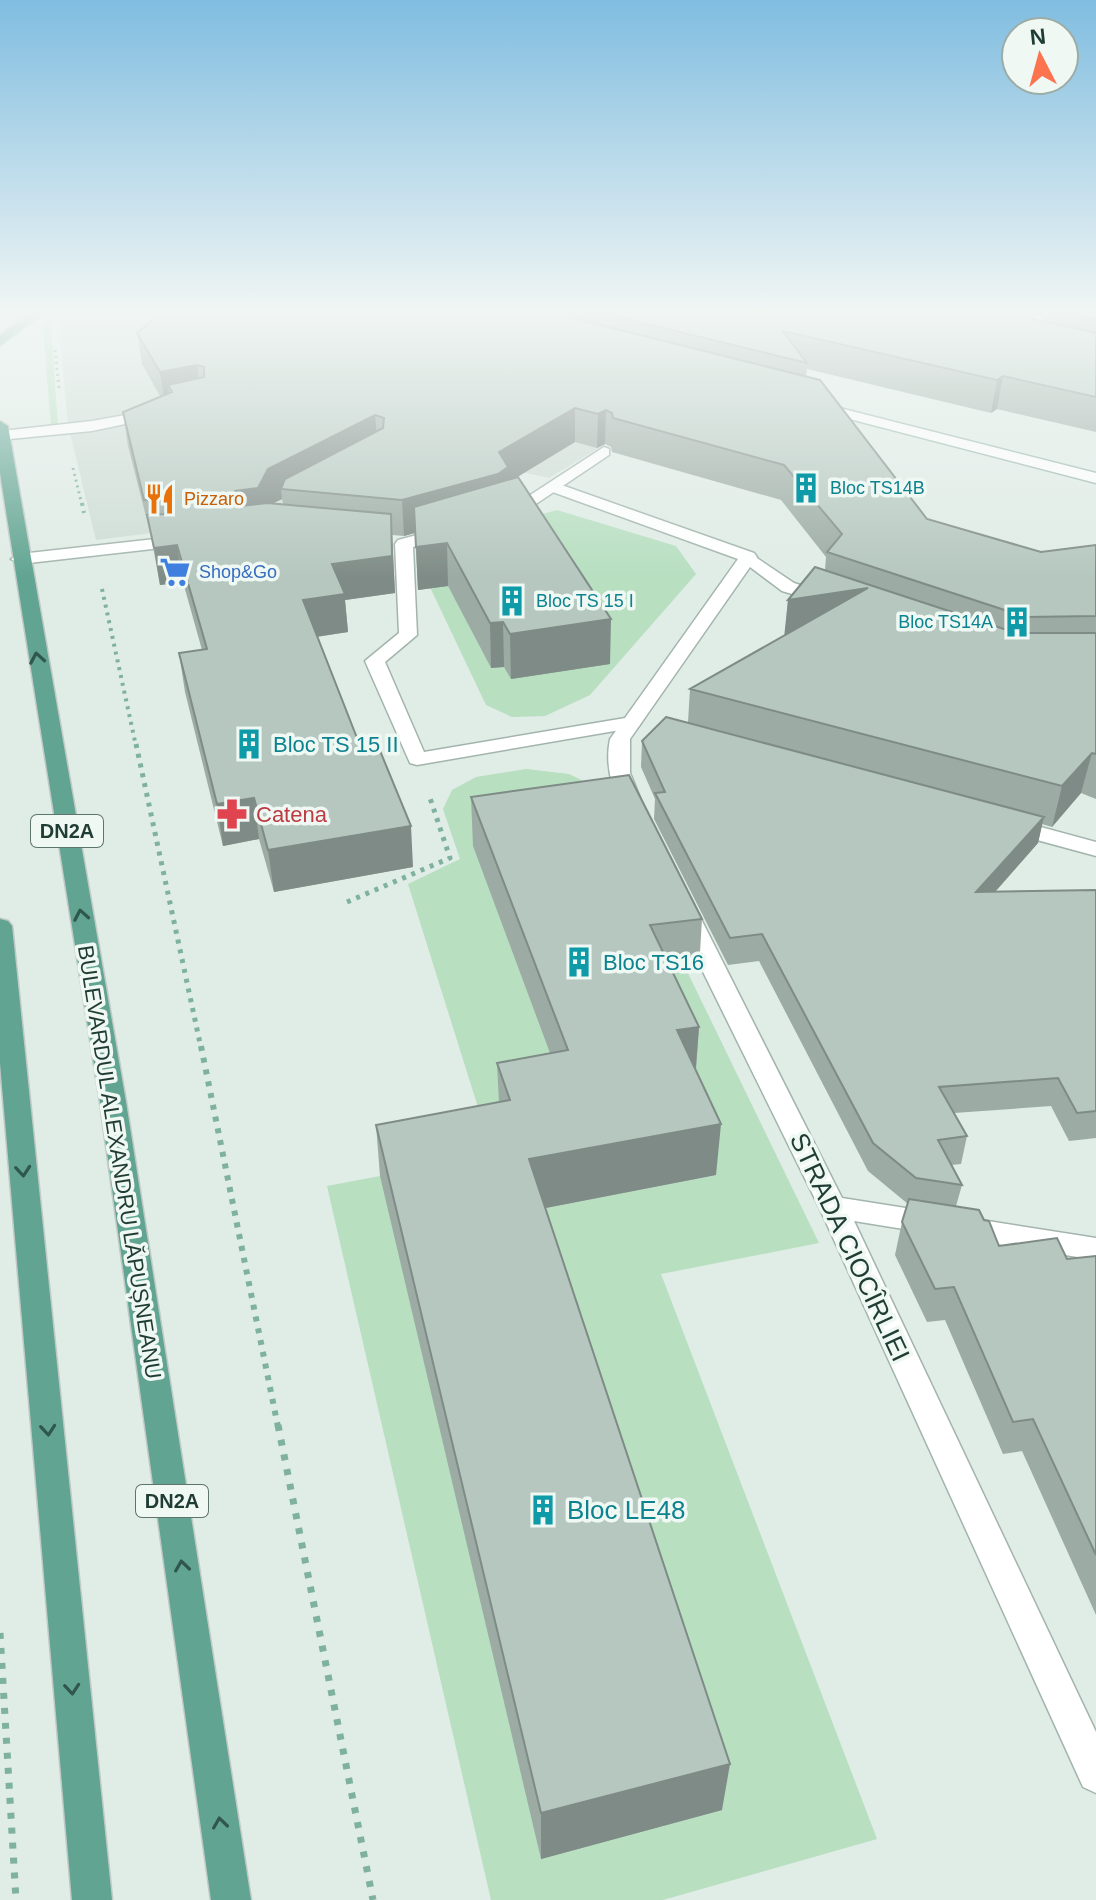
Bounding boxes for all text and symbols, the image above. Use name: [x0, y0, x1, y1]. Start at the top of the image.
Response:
north arrow: [1000, 16, 1080, 96]
text: N: [1029, 23, 1047, 50]
building icon: Bloc TS14B: [789, 471, 823, 505]
place label: Bloc TS14B: [830, 478, 925, 498]
restaurant icon: Pizzaro: [143, 482, 177, 516]
place label: Pizzaro: [184, 489, 244, 509]
supermarket icon: Shop&Go: [158, 555, 192, 589]
place label: Shop&Go: [199, 562, 277, 582]
building icon: Bloc TS 15 I: [495, 584, 529, 618]
place label: Bloc TS 15 I: [536, 591, 634, 611]
building icon: Bloc TS14A: [1000, 605, 1034, 639]
place label: Bloc TS14A: [898, 612, 993, 632]
one-way arrow: [30, 652, 47, 665]
building icon: Bloc TS 15 II: [232, 727, 266, 761]
place label: Bloc TS 15 II: [273, 732, 399, 757]
pharmacy icon: Catena: [215, 797, 249, 831]
place label: Catena: [256, 802, 328, 827]
road number: DN2A: [31, 815, 103, 847]
one-way arrow: [73, 908, 90, 922]
street label: BULEVARDUL ALEXANDRU LĂPUȘNEANU: [73, 943, 166, 1381]
building icon: Bloc TS16: [562, 945, 596, 979]
place label: Bloc TS16: [603, 950, 704, 975]
street label: STRADA CIOCÎRLIEI: [784, 1128, 916, 1366]
one-way arrow: [15, 1165, 32, 1178]
one-way arrow: [39, 1424, 56, 1437]
road number: DN2A: [136, 1485, 208, 1517]
building icon: Bloc LE48: [526, 1493, 560, 1527]
place label: Bloc LE48: [567, 1495, 686, 1525]
one-way arrow: [174, 1559, 191, 1572]
one-way arrow: [63, 1683, 80, 1696]
one-way arrow: [212, 1816, 229, 1830]

